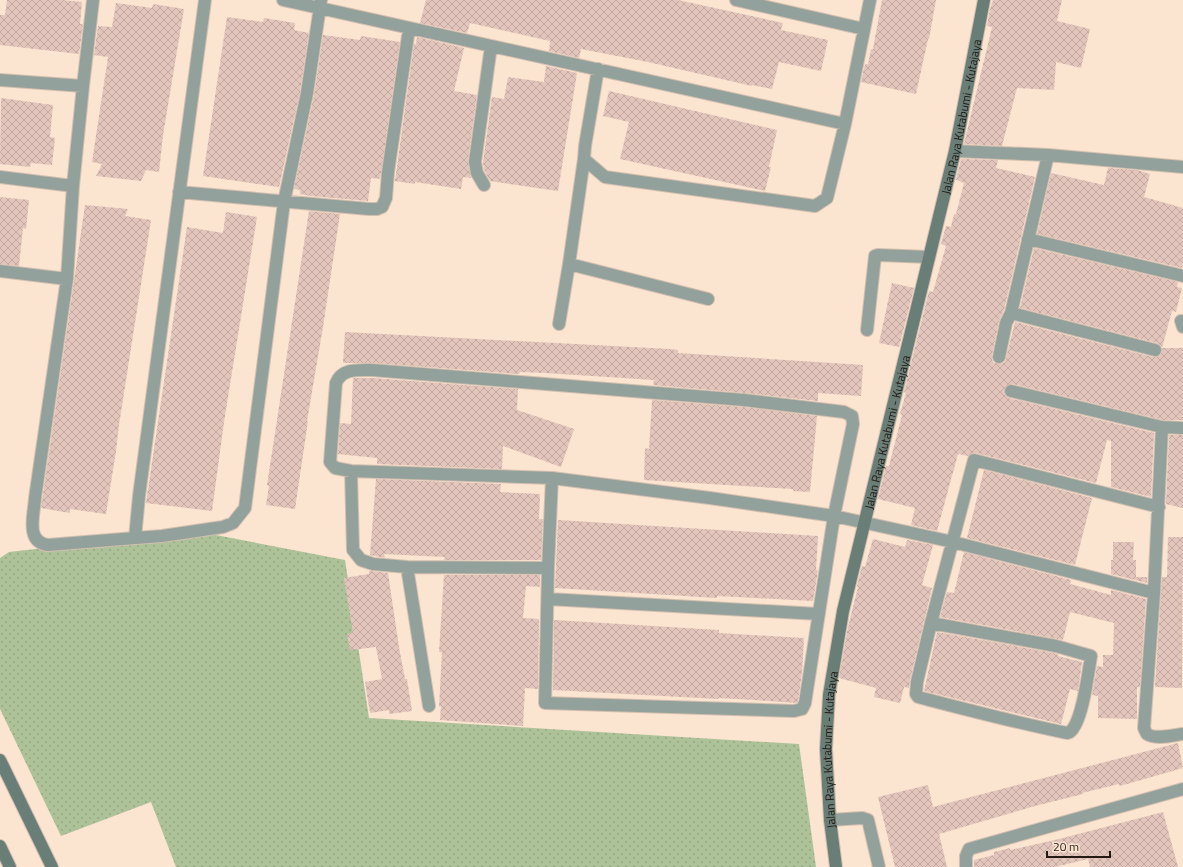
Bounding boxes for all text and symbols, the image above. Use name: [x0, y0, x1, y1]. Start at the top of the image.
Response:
street label: Jalan Raya Kutabumi - Kutajaya: [935, 37, 986, 196]
street label: Jalan Raya Kutabumi - Kutajaya: [859, 353, 915, 511]
street label: Jalan Raya Kutabumi - Kutajaya: [816, 669, 842, 829]
scale bar: [1047, 833, 1110, 859]
text: 20 m: [1053, 837, 1079, 856]

